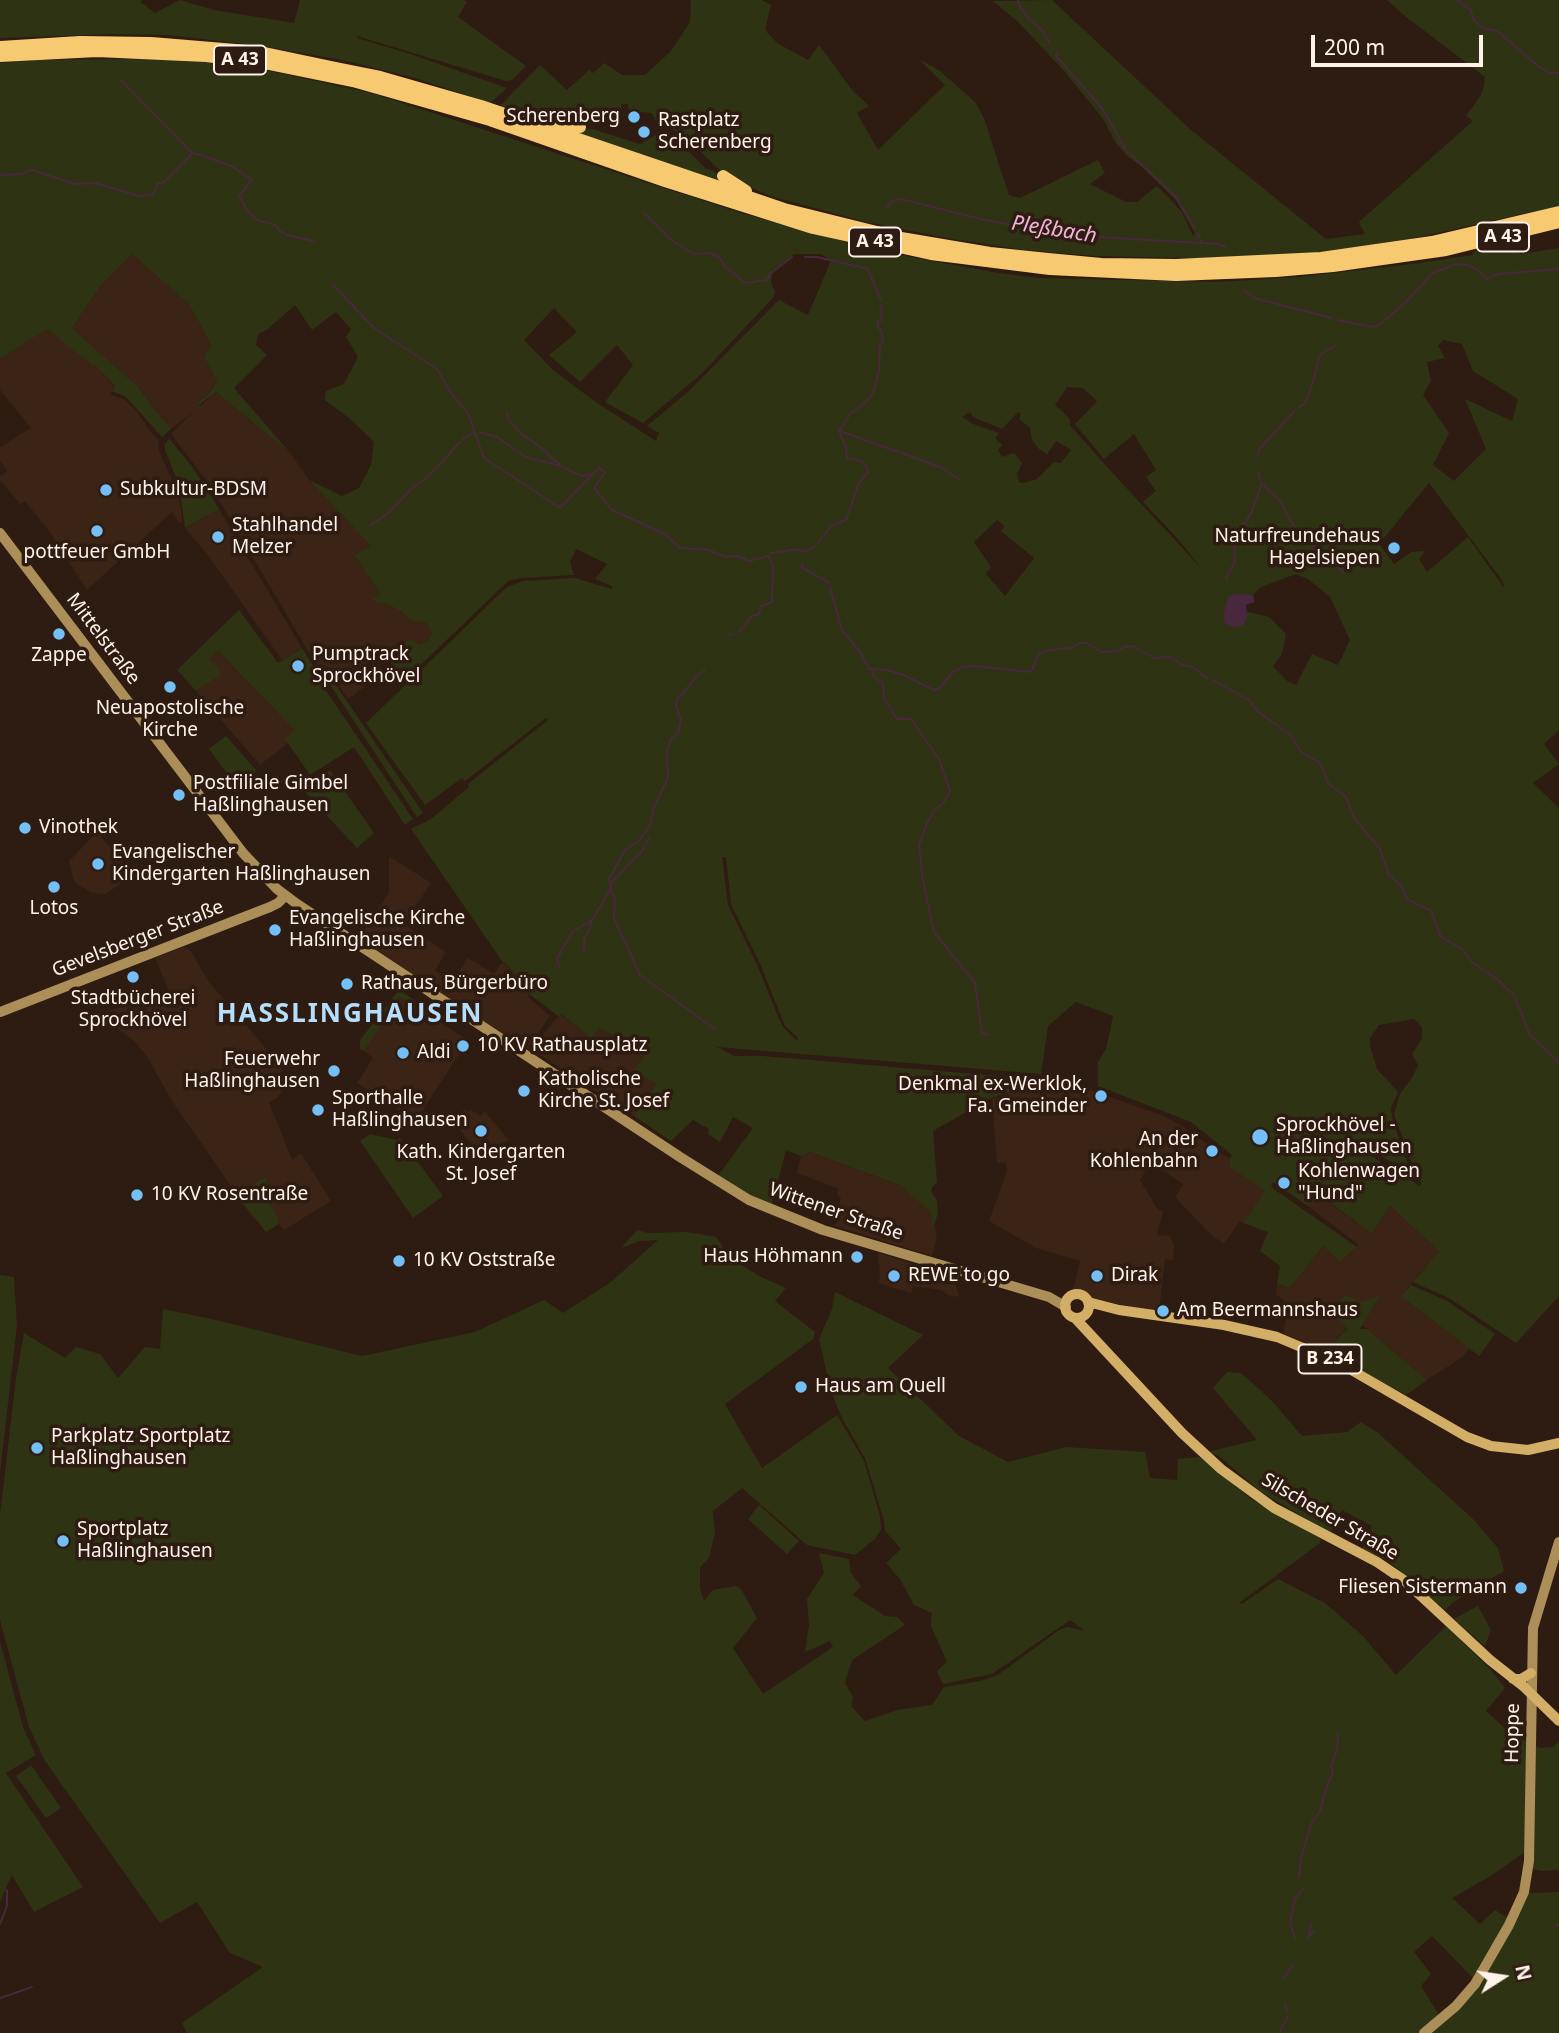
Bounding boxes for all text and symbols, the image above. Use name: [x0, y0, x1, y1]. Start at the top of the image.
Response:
scale bar: [1314, 21, 1486, 65]
text: 200 m: [1324, 33, 1385, 61]
road number: A 43: [214, 46, 266, 74]
place label: Scherenberg: [506, 106, 620, 128]
marker: Scherenberg: [626, 109, 642, 125]
place label: Rastplatz Scherenberg: [658, 110, 772, 154]
marker: Rastplatz Scherenberg: [636, 124, 652, 140]
water label: Pleßbach: [1010, 211, 1098, 249]
road number: A 43: [1477, 222, 1529, 251]
road number: A 43: [849, 228, 901, 256]
place label: Subkultur-BDSM: [120, 479, 267, 501]
marker: Subkultur-BDSM: [98, 482, 114, 498]
place label: Stahlhandel Melzer: [232, 515, 338, 559]
marker: pottfeuer GmbH: [89, 523, 105, 539]
place label: Naturfreundehaus Hagelsiepen: [1215, 526, 1380, 570]
marker: Stahlhandel Melzer: [210, 529, 226, 545]
marker: Naturfreundehaus Hagelsiepen: [1386, 540, 1402, 556]
place label: pottfeuer GmbH: [24, 542, 170, 564]
street label: Mittelstraße: [61, 589, 145, 689]
marker: Zappe: [51, 626, 67, 642]
place label: Pumptrack Sprockhövel: [312, 644, 420, 688]
place label: Zappe: [31, 645, 87, 667]
marker: Pumptrack Sprockhövel: [290, 658, 306, 674]
marker: Neuapostolische Kirche: [162, 679, 178, 695]
place label: Neuapostolische Kirche: [96, 698, 244, 742]
place label: Postfiliale Gimbel Haßlinghausen: [193, 773, 348, 817]
marker: Postfiliale Gimbel Haßlinghausen: [171, 787, 187, 803]
place label: Vinothek: [39, 817, 118, 839]
marker: Vinothek: [17, 820, 33, 836]
place label: Evangelischer Kindergarten Haßlinghausen: [112, 842, 371, 886]
marker: Evangelischer Kindergarten Haßlinghausen: [90, 856, 106, 872]
marker: Lotos: [46, 879, 62, 895]
street label: Gevelsberger Straße: [49, 896, 227, 982]
place label: Lotos: [30, 898, 78, 920]
place label: Evangelische Kirche Haßlinghausen: [289, 908, 465, 952]
marker: Evangelische Kirche Haßlinghausen: [267, 922, 283, 938]
marker: Stadtbücherei Sprockhövel: [125, 969, 141, 985]
place label: Rathaus, Bürgerbüro: [361, 973, 548, 995]
marker: Rathaus, Bürgerbüro: [339, 976, 355, 992]
place label: Stadtbücherei Sprockhövel: [71, 988, 195, 1032]
district label: HASSLINGHAUSEN: [218, 999, 482, 1031]
place label: 10 KV Rathausplatz: [477, 1035, 647, 1057]
marker: 10 KV Rathausplatz: [455, 1038, 471, 1054]
place label: Aldi: [417, 1042, 451, 1064]
marker: Aldi: [395, 1045, 411, 1061]
place label: Feuerwehr Haßlinghausen: [184, 1049, 320, 1093]
marker: Feuerwehr Haßlinghausen: [326, 1063, 342, 1079]
place label: Katholische Kirche St. Josef: [538, 1069, 669, 1113]
place label: Denkmal ex-Werklok, Fa. Gmeinder: [898, 1074, 1087, 1118]
marker: Katholische Kirche St. Josef: [516, 1083, 532, 1099]
place label: Sporthalle Haßlinghausen: [332, 1088, 468, 1132]
marker: Denkmal ex-Werklok, Fa. Gmeinder: [1093, 1088, 1109, 1104]
marker: Sporthalle Haßlinghausen: [310, 1102, 326, 1118]
place label: Sprockhövel - Haßlinghausen: [1276, 1115, 1412, 1159]
marker: Kath. Kindergarten St. Josef: [473, 1123, 489, 1139]
marker: Sprockhövel - Haßlinghausen: [1250, 1127, 1270, 1147]
place label: An der Kohlenbahn: [1090, 1129, 1198, 1173]
place label: Kath. Kindergarten St. Josef: [396, 1142, 566, 1186]
marker: An der Kohlenbahn: [1204, 1143, 1220, 1159]
place label: Kohlenwagen "Hund": [1298, 1161, 1420, 1205]
marker: Kohlenwagen "Hund": [1276, 1175, 1292, 1191]
street label: Wittener Straße: [766, 1178, 906, 1246]
place label: 10 KV Rosentraße: [151, 1184, 308, 1206]
marker: 10 KV Rosentraße: [129, 1187, 145, 1203]
place label: Haus Höhmann: [703, 1246, 843, 1268]
marker: Haus Höhmann: [849, 1249, 865, 1265]
place label: 10 KV Oststraße: [413, 1250, 555, 1272]
marker: 10 KV Oststraße: [391, 1253, 407, 1269]
place label: REWE to go: [908, 1265, 1010, 1287]
place label: Dirak: [1111, 1265, 1158, 1287]
marker: REWE to go: [886, 1268, 902, 1284]
marker: Dirak: [1089, 1268, 1105, 1284]
place label: Am Beermannshaus: [1177, 1300, 1358, 1322]
marker: Am Beermannshaus: [1155, 1303, 1171, 1319]
road number: B 234: [1298, 1344, 1362, 1374]
place label: Haus am Quell: [815, 1376, 946, 1398]
marker: Haus am Quell: [793, 1379, 809, 1395]
place label: Parkplatz Sportplatz Haßlinghausen: [51, 1426, 230, 1470]
marker: Parkplatz Sportplatz Haßlinghausen: [29, 1440, 45, 1456]
street label: Silscheder Straße: [1258, 1469, 1402, 1565]
place label: Sportplatz Haßlinghausen: [77, 1519, 213, 1563]
marker: Sportplatz Haßlinghausen: [55, 1533, 71, 1549]
place label: Fliesen Sistermann: [1338, 1577, 1507, 1599]
marker: Fliesen Sistermann: [1513, 1580, 1529, 1596]
street label: Hoppe: [1501, 1703, 1525, 1763]
north arrow: [1468, 1942, 1538, 2012]
text: N: [1509, 1962, 1538, 1983]

